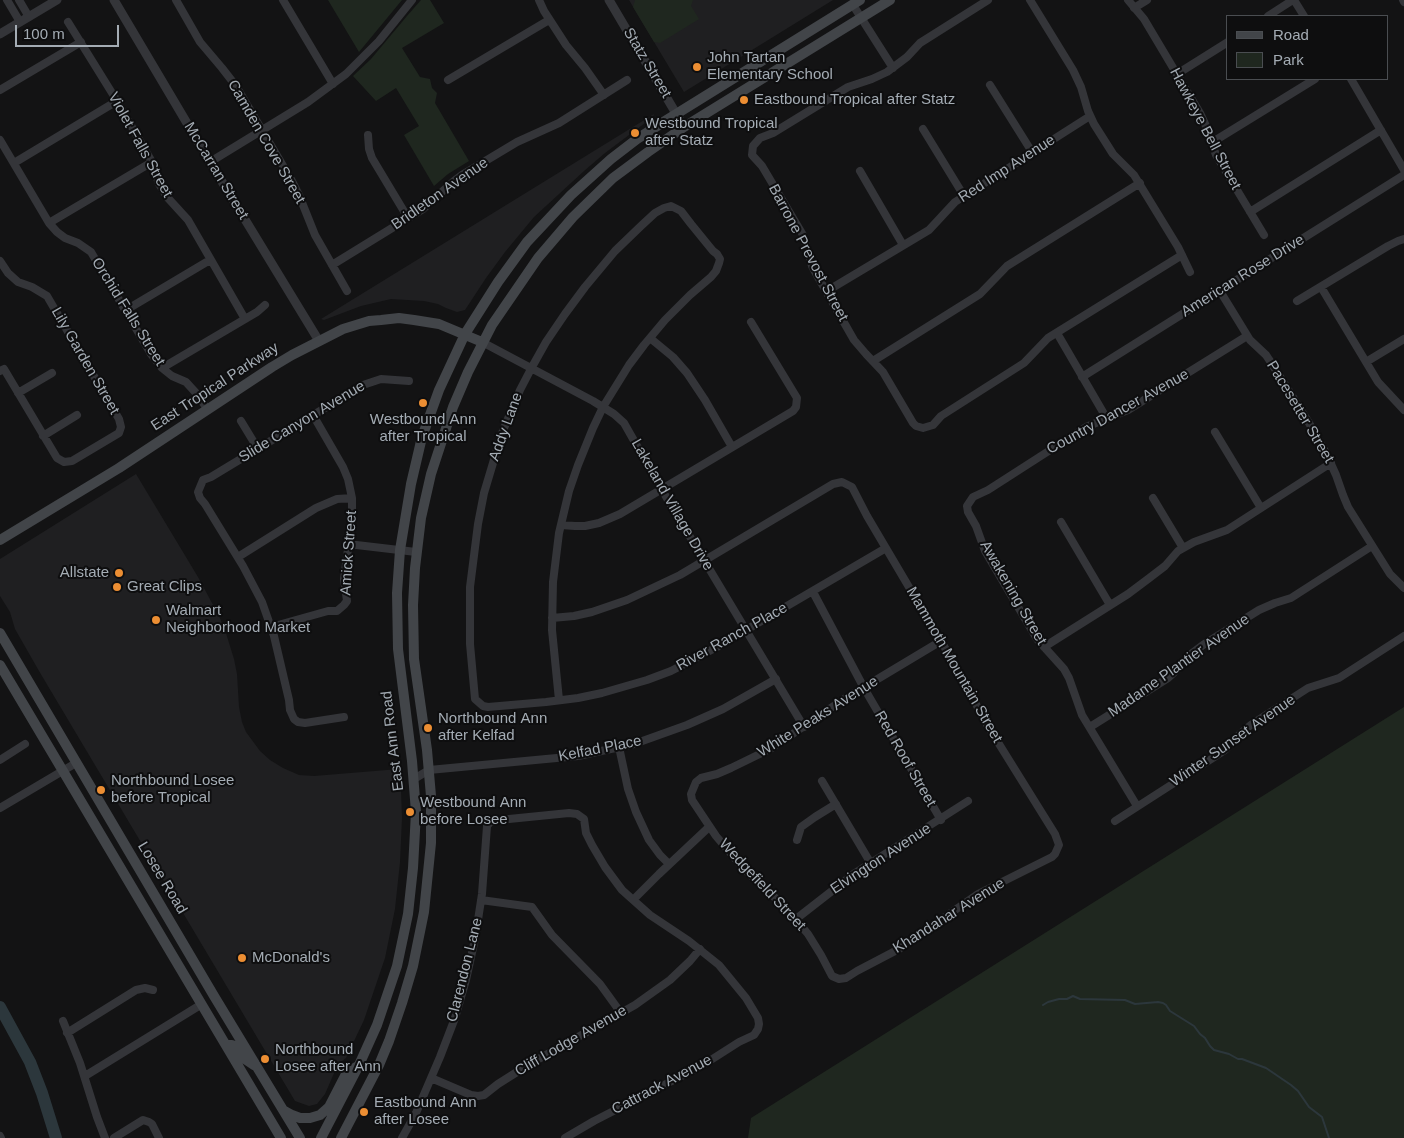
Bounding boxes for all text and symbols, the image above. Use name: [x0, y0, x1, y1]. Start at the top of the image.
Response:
scale bar: [18, 15, 121, 47]
legend: [1226, 15, 1389, 80]
text: 100 m: [23, 25, 65, 42]
street label: Statz Street: [619, 25, 675, 101]
text: Road: [1273, 26, 1309, 43]
place label: John Tartan Elementary School: [707, 49, 833, 84]
text: Park: [1273, 51, 1304, 68]
marker: John Tartan Elementary School: [691, 61, 703, 73]
street label: Hawkeye Bell Street: [1165, 65, 1245, 193]
street label: Camden Cove Street: [223, 77, 309, 207]
street label: Violet Falls Street: [104, 89, 176, 201]
place label: Eastbound Tropical after Statz: [754, 91, 955, 109]
marker: Eastbound Tropical after Statz: [738, 94, 750, 106]
place label: Westbound Tropical after Statz: [645, 115, 778, 150]
street label: McCarran Street: [180, 119, 252, 223]
marker: Westbound Tropical after Statz: [629, 127, 641, 139]
street label: Red Imp Avenue: [955, 131, 1059, 207]
street label: Bridleton Avenue: [388, 154, 492, 234]
street label: Barrone Prevost Street: [764, 181, 852, 325]
street label: American Rose Drive: [1178, 231, 1308, 321]
street label: Orchid Falls Street: [87, 255, 169, 369]
street label: Lily Garden Street: [47, 304, 123, 418]
street label: East Tropical Parkway: [148, 339, 282, 435]
street label: Pacesetter Street: [1262, 358, 1338, 466]
street label: Country Dancer Avenue: [1044, 365, 1192, 459]
street label: Slide Canyon Avenue: [236, 377, 368, 467]
street label: Addy Lane: [485, 390, 527, 464]
marker: Westbound Ann after Tropical: [417, 397, 429, 409]
place label: Westbound Ann after Tropical: [370, 411, 476, 446]
street label: Lakeland Village Drive: [627, 436, 717, 574]
street label: Amick Street: [337, 510, 361, 596]
street label: Awakening Street: [976, 538, 1050, 648]
place label: Allstate: [60, 564, 109, 582]
marker: Allstate: [113, 567, 125, 579]
place label: Great Clips: [127, 578, 202, 596]
marker: Great Clips: [111, 581, 123, 593]
street label: Mammoth Mountain Street: [902, 584, 1006, 746]
street label: River Ranch Place: [673, 599, 791, 675]
place label: Walmart Neighborhood Market: [166, 602, 310, 637]
street label: Madame Plantier Avenue: [1105, 610, 1253, 722]
marker: Walmart Neighborhood Market: [150, 614, 162, 626]
street label: White Peaks Avenue: [754, 673, 882, 761]
street label: East Ann Road: [378, 690, 408, 792]
street label: Winter Sunset Avenue: [1167, 691, 1299, 791]
street label: Red Roof Street: [870, 708, 940, 810]
place label: Northbound Ann after Kelfad: [438, 710, 547, 745]
marker: Northbound Ann after Kelfad: [422, 722, 434, 734]
street label: Kelfad Place: [557, 732, 643, 766]
place label: Northbound Losee before Tropical: [111, 772, 234, 807]
marker: Northbound Losee before Tropical: [95, 784, 107, 796]
place label: Westbound Ann before Losee: [420, 794, 526, 829]
marker: Westbound Ann before Losee: [404, 806, 416, 818]
street label: Elvington Avenue: [827, 820, 935, 898]
street label: Wedgefield Street: [715, 835, 809, 935]
street label: Losee Road: [133, 839, 191, 917]
street label: Khandahar Avenue: [890, 874, 1008, 958]
street label: Clarendon Lane: [443, 916, 487, 1024]
place label: McDonald's: [252, 949, 330, 967]
marker: McDonald's: [236, 952, 248, 964]
street label: Cliff Lodge Avenue: [512, 1002, 630, 1080]
place label: Northbound Losee after Ann: [275, 1041, 381, 1076]
street label: Cattrack Avenue: [609, 1051, 715, 1119]
marker: Northbound Losee after Ann: [259, 1053, 271, 1065]
place label: Eastbound Ann after Losee: [374, 1094, 477, 1129]
marker: Eastbound Ann after Losee: [358, 1106, 370, 1118]

